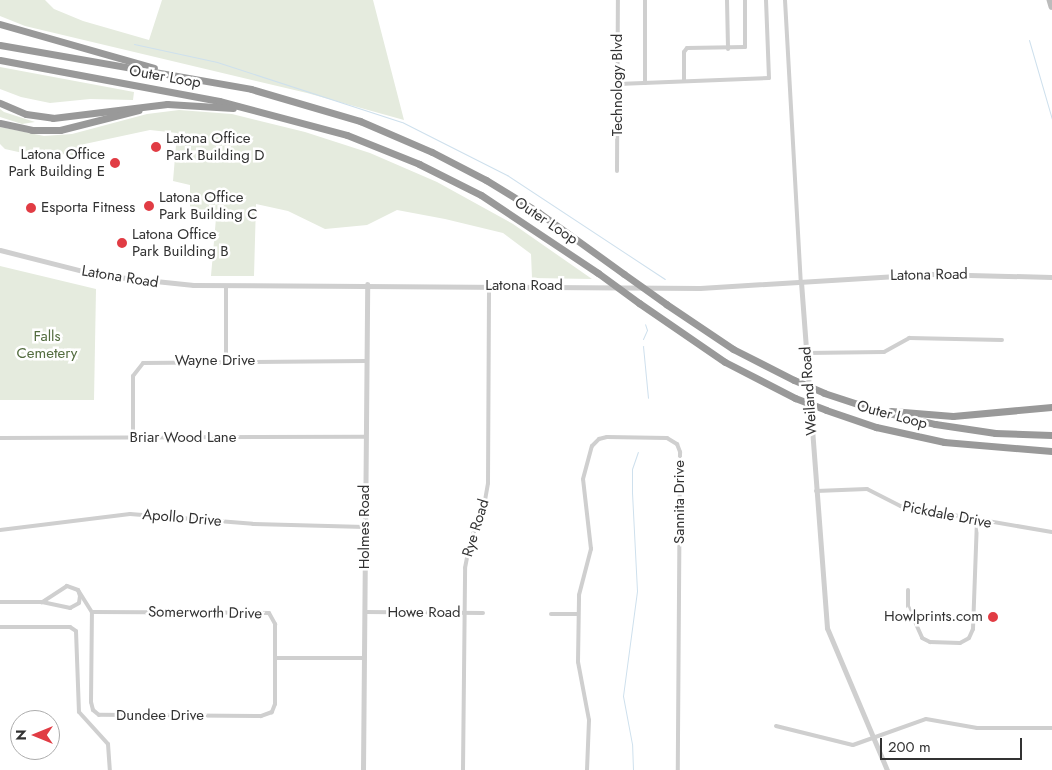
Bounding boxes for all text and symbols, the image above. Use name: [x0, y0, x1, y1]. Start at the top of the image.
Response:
street label: Technology Blvd: [609, 34, 627, 136]
street label: Outer Loop: [128, 62, 202, 92]
place label: Latona Office Park Building D: [166, 129, 264, 164]
marker: Latona Office Park Building D: [150, 141, 162, 153]
place label: Latona Office Park Building E: [9, 145, 105, 180]
marker: Latona Office Park Building E: [109, 157, 121, 169]
place label: Latona Office Park Building C: [159, 188, 257, 223]
street label: Outer Loop: [511, 193, 581, 249]
place label: Esporta Fitness: [41, 199, 135, 217]
marker: Latona Office Park Building C: [143, 200, 155, 212]
marker: Esporta Fitness: [25, 202, 37, 214]
place label: Latona Office Park Building B: [132, 225, 229, 260]
marker: Latona Office Park Building B: [116, 237, 128, 249]
street label: Latona Road: [80, 262, 160, 292]
street label: Latona Road: [890, 265, 968, 285]
street label: Latona Road: [485, 277, 563, 295]
park label: Falls Cemetery: [17, 327, 77, 362]
street label: Weiland Road: [797, 346, 821, 436]
street label: Wayne Drive: [175, 352, 255, 370]
street label: Outer Loop: [855, 397, 929, 433]
street label: Briar Wood Lane: [130, 429, 236, 447]
street label: Sannita Drive: [671, 460, 689, 544]
street label: Holmes Road: [356, 485, 374, 569]
street label: Rye Road: [459, 497, 493, 559]
street label: Pickdale Drive: [901, 498, 993, 532]
street label: Apollo Drive: [142, 506, 222, 530]
street label: Somerworth Drive: [148, 603, 262, 623]
street label: Howe Road: [387, 604, 461, 622]
place label: Howlprints.com: [884, 608, 983, 626]
marker: Howlprints.com: [987, 611, 999, 623]
street label: Dundee Drive: [116, 707, 204, 725]
north arrow: [10, 710, 60, 760]
scale bar: [882, 728, 1024, 760]
text: N: [11, 729, 31, 741]
text: 200 m: [888, 736, 931, 758]

